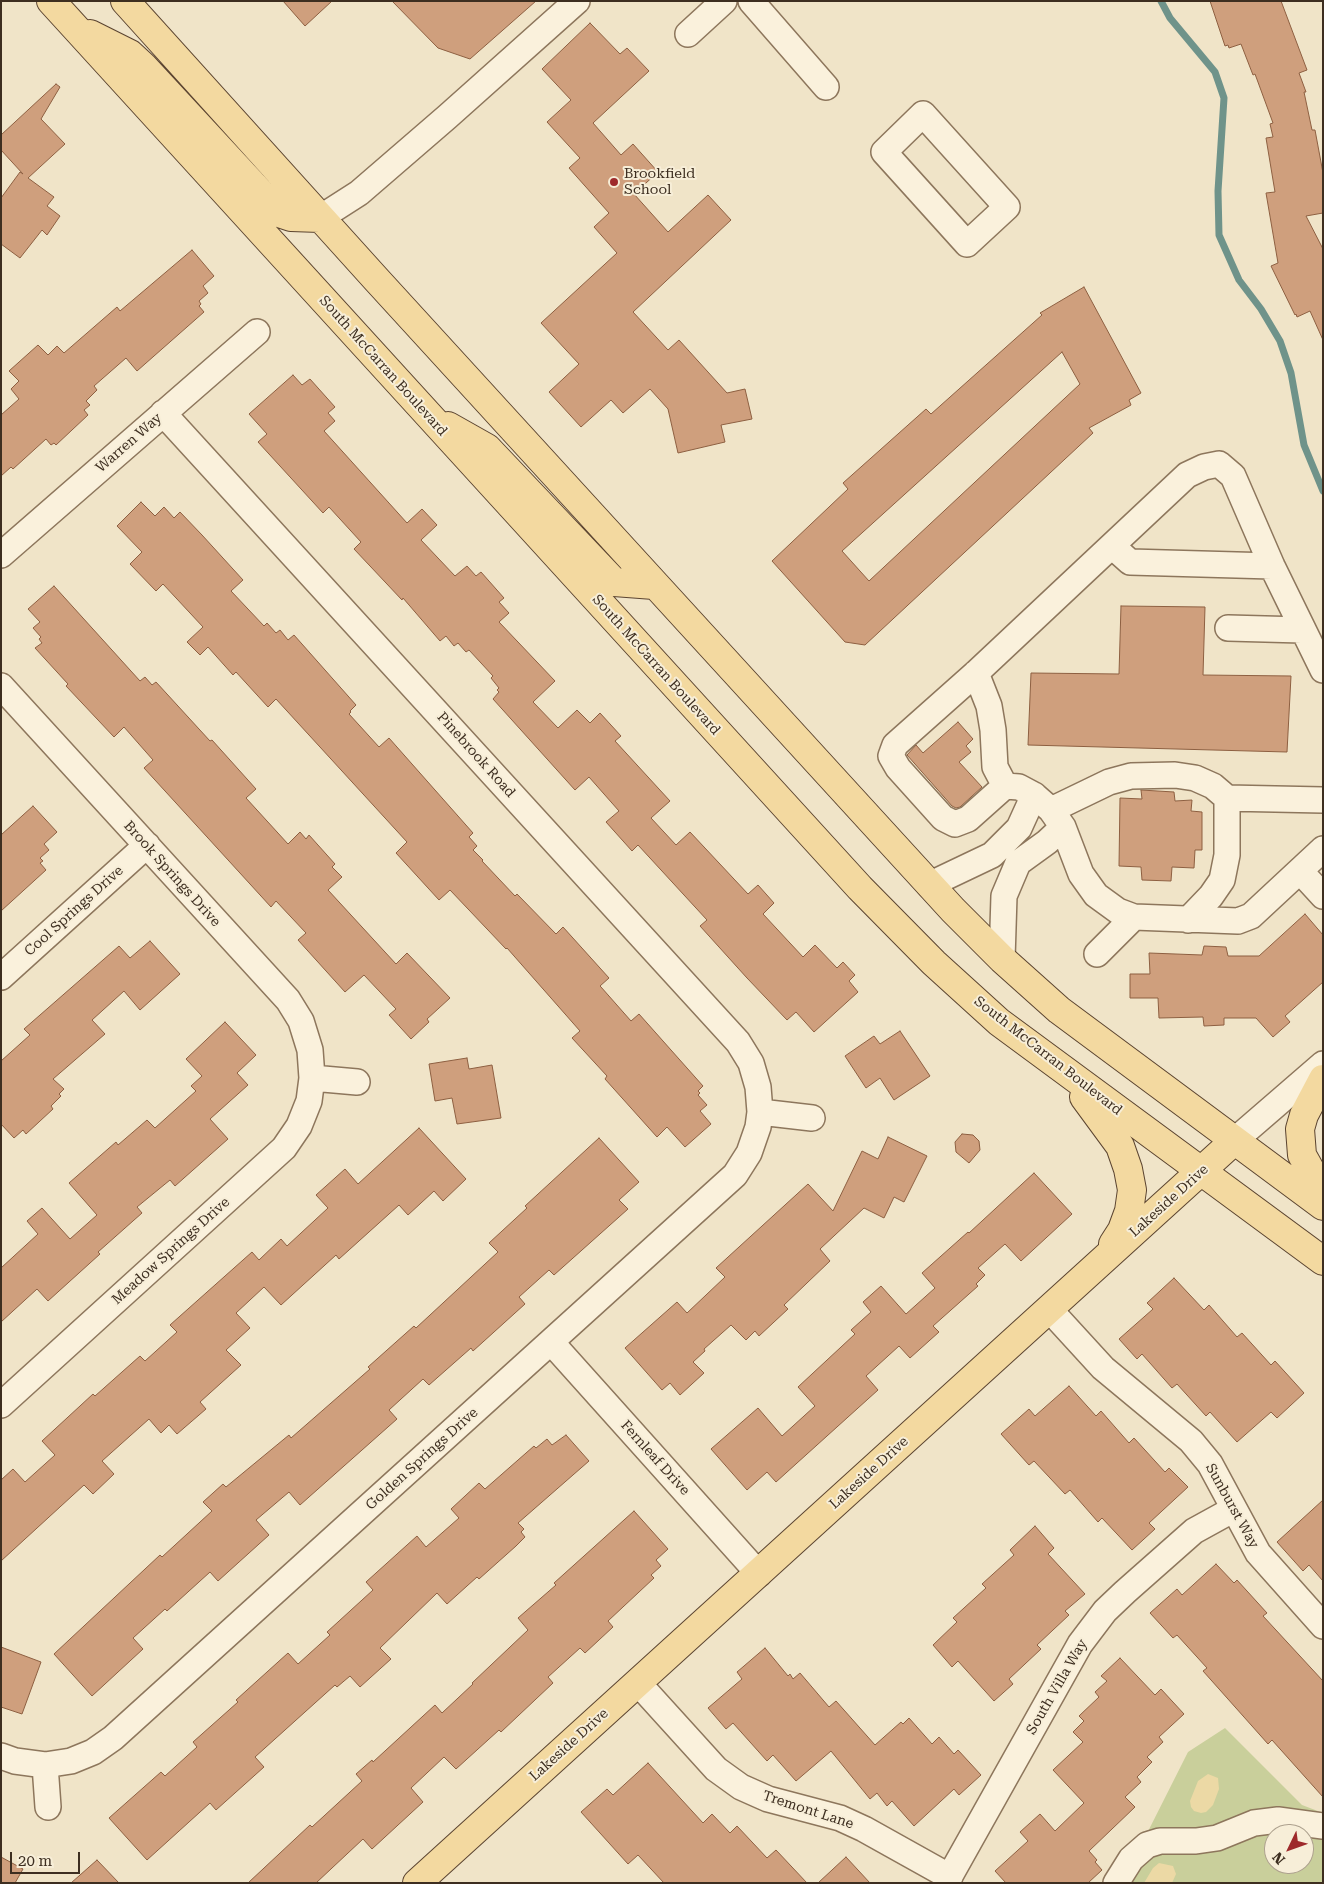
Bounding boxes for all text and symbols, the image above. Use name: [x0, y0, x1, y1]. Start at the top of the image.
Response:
place label: Brookfield School: [624, 166, 695, 198]
marker: Brookfield School: [608, 176, 620, 188]
street label: South McCarran Boulevard: [315, 292, 451, 440]
street label: Warren Way: [93, 410, 165, 476]
street label: South McCarran Boulevard: [588, 591, 724, 739]
street label: Pinebrook Road: [433, 709, 519, 801]
street label: Brook Springs Drive: [120, 818, 224, 930]
street label: Cool Springs Drive: [21, 862, 127, 960]
street label: South McCarran Boulevard: [971, 993, 1125, 1119]
street label: Lakeside Drive: [1126, 1161, 1212, 1241]
street label: Meadow Springs Drive: [109, 1194, 233, 1308]
street label: Golden Springs Drive: [362, 1404, 482, 1514]
street label: Fernleaf Drive: [617, 1417, 693, 1499]
street label: Lakeside Drive: [826, 1433, 912, 1513]
street label: Sunburst Way: [1202, 1461, 1262, 1551]
street label: South Villa Way: [1023, 1636, 1091, 1738]
street label: Lakeside Drive: [526, 1705, 612, 1785]
street label: Tremont Lane: [760, 1787, 856, 1833]
north arrow: [1264, 1824, 1314, 1874]
scale bar: [12, 1842, 82, 1874]
text: N: [1269, 1849, 1288, 1868]
text: 20 m: [18, 1852, 52, 1870]

